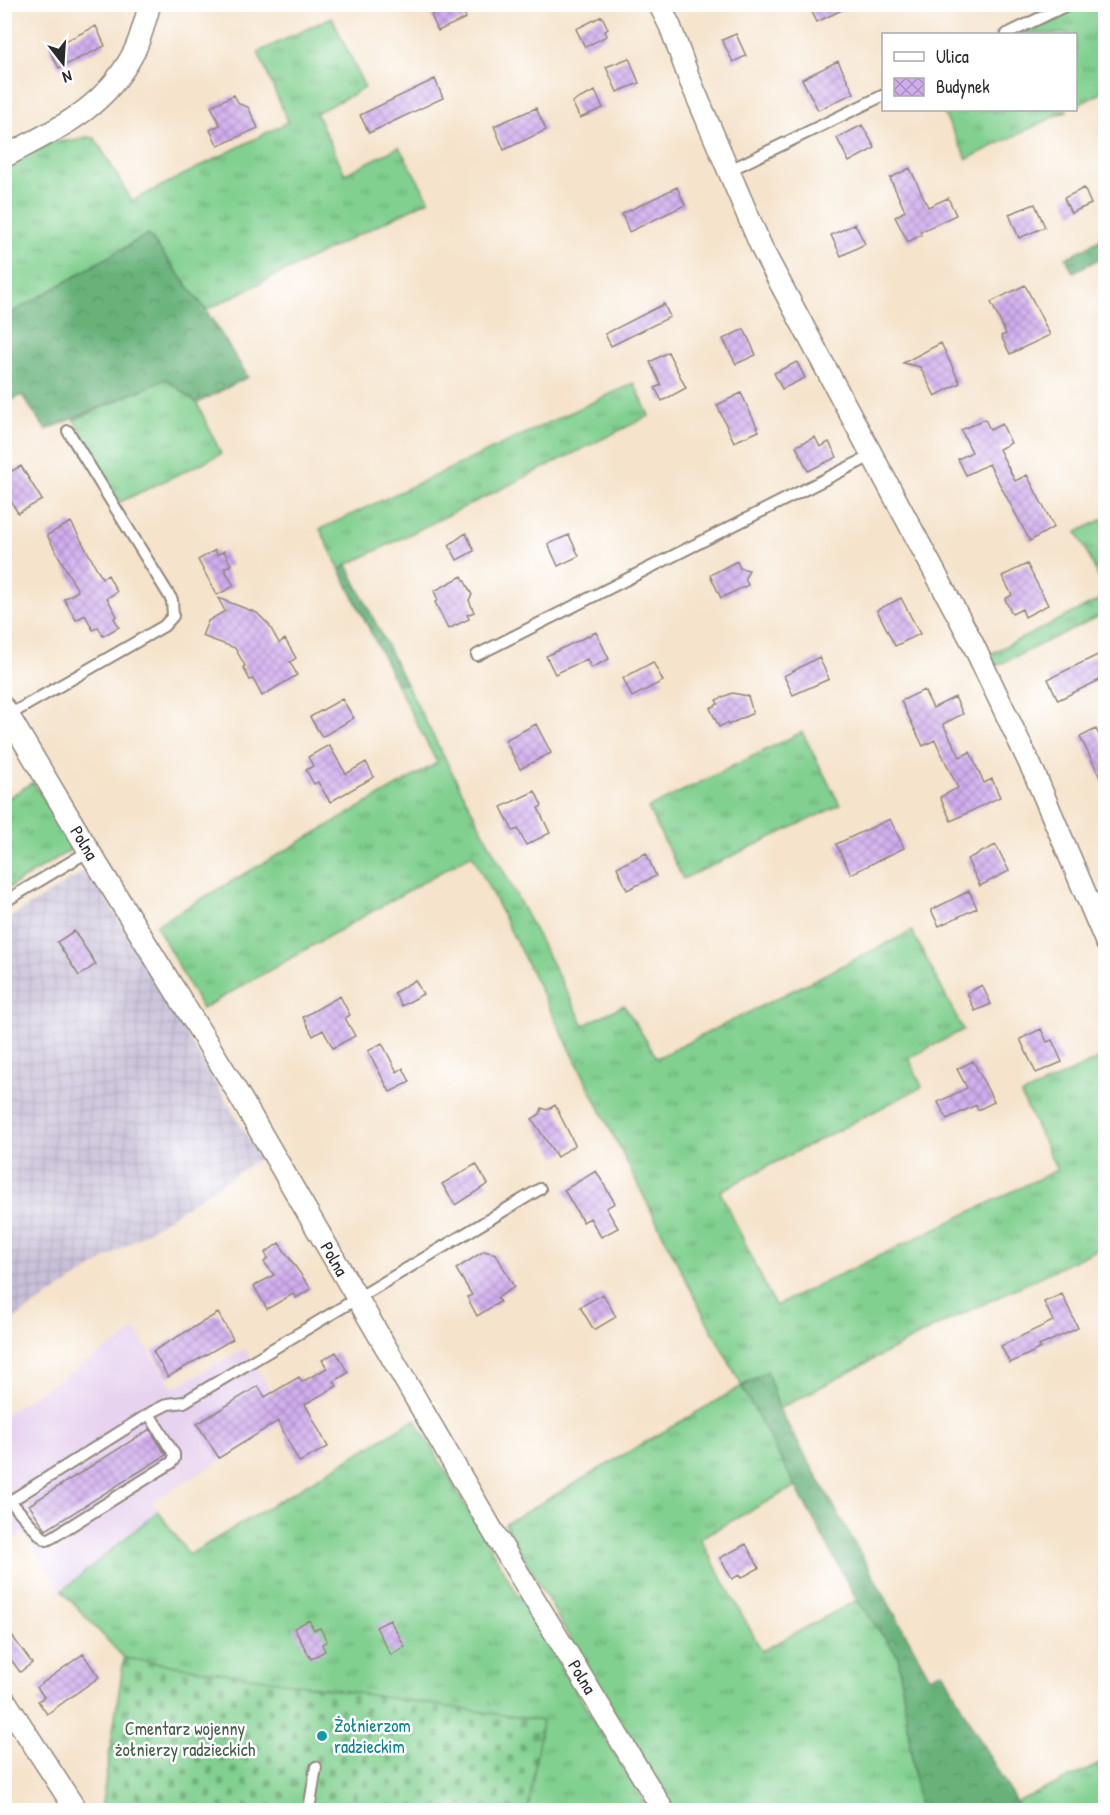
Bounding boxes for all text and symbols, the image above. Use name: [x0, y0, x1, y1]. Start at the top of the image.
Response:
north arrow: [33, 33, 93, 93]
legend: [882, 33, 1077, 111]
text: Ulica: [936, 44, 969, 69]
text: N: [60, 66, 75, 89]
text: Budynek: [936, 74, 990, 99]
street label: Polna: [64, 821, 104, 865]
street label: Polna: [315, 1237, 354, 1281]
street label: Polna: [562, 1655, 602, 1699]
place label: Żołnierzom radzieckim: [334, 1713, 411, 1759]
park label: Cmentarz wojenny żołnierzy radzieckich: [115, 1716, 256, 1762]
marker: Żołnierzom radzieckim: [315, 1729, 329, 1743]

